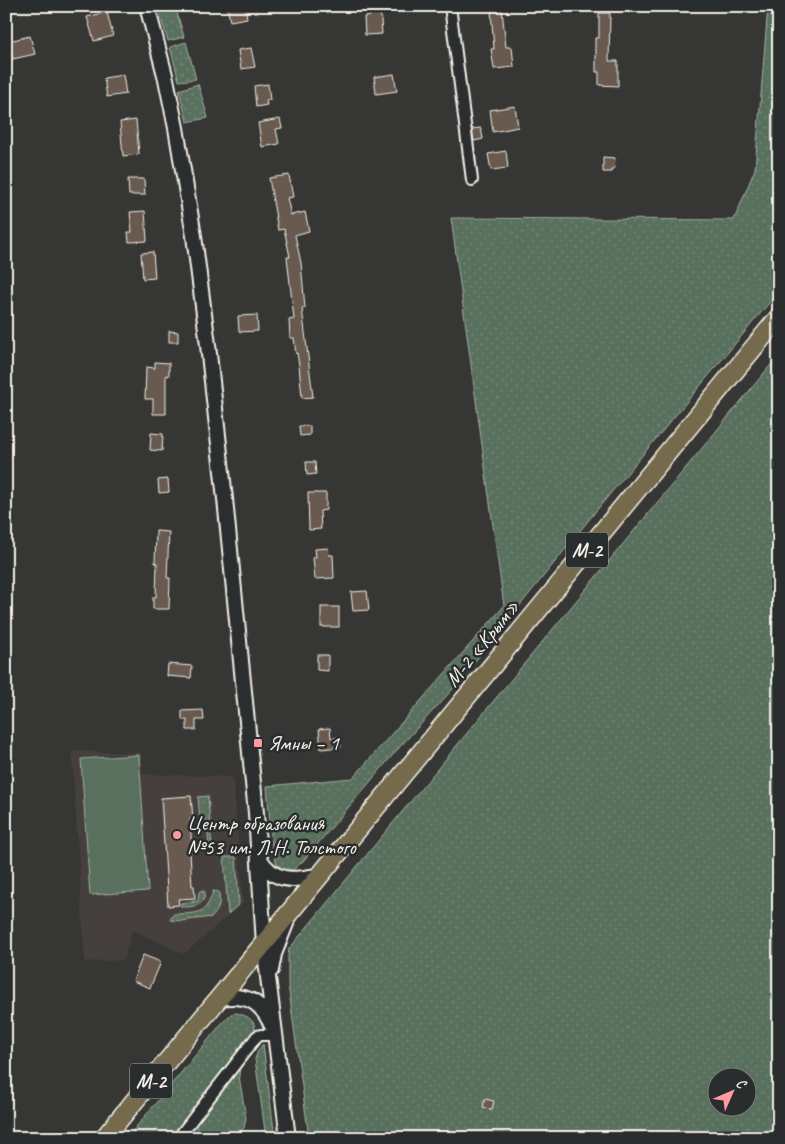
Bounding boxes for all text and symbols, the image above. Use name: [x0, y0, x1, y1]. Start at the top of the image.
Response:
road number: М-2: [566, 532, 608, 568]
street label: М-2 «Крым»: [439, 594, 525, 692]
place label: Ямны – 1: [268, 730, 341, 756]
marker: Ямны – 1: [252, 737, 264, 749]
place label: Центр образования №53 им. Л.Н. Толстого: [187, 810, 357, 860]
marker: Центр образования №53 им. Л.Н. Толстого: [171, 829, 183, 841]
road number: М-2: [130, 1064, 172, 1098]
north arrow: [708, 1066, 758, 1116]
text: С: [732, 1075, 751, 1093]

